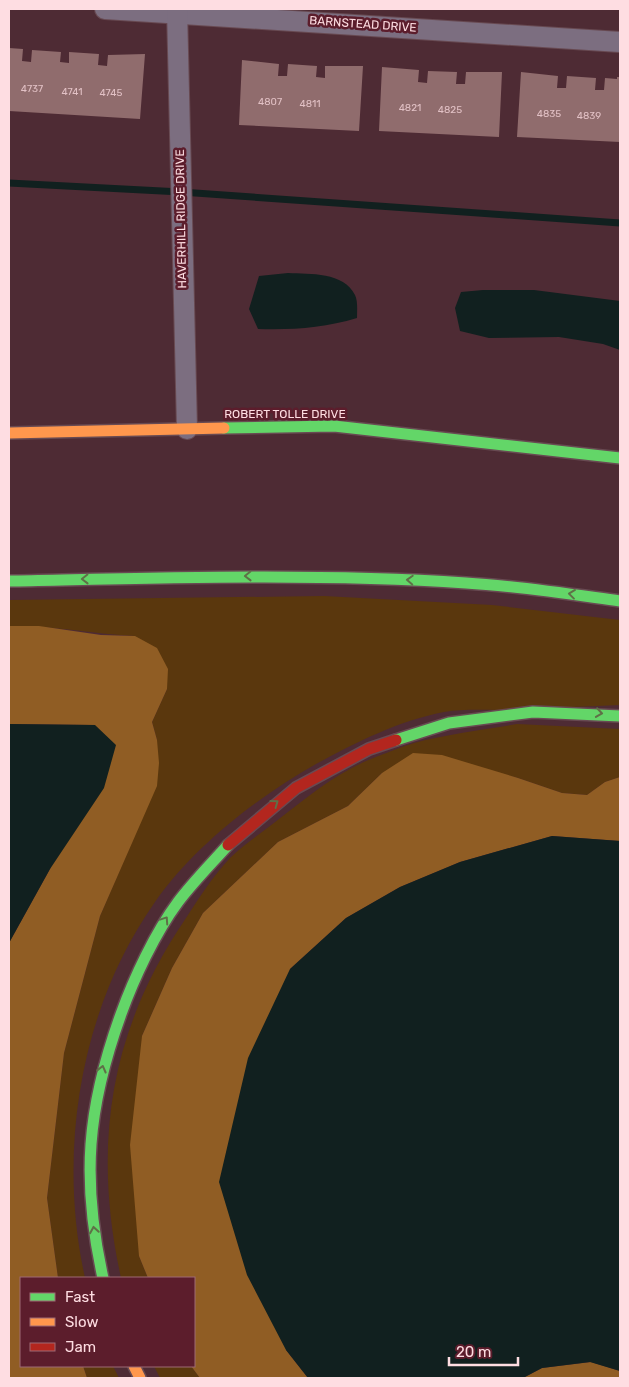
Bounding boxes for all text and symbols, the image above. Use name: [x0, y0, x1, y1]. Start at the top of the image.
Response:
street label: BARNSTEAD DRIVE: [309, 13, 417, 35]
house number: 4737: [21, 83, 43, 95]
house number: 4741: [61, 86, 83, 98]
house number: 4745: [100, 87, 123, 99]
house number: 4807: [258, 96, 282, 108]
house number: 4811: [299, 98, 321, 110]
house number: 4821: [399, 102, 421, 114]
house number: 4825: [438, 104, 462, 116]
house number: 4835: [537, 108, 561, 120]
house number: 4839: [577, 110, 601, 122]
street label: HAVERHILL RIDGE DRIVE: [173, 149, 189, 289]
street label: ROBERT TOLLE DRIVE: [224, 407, 346, 421]
one-way arrow: [243, 571, 251, 581]
one-way arrow: [81, 574, 89, 585]
one-way arrow: [406, 574, 414, 585]
one-way arrow: [568, 589, 576, 600]
one-way arrow: [595, 707, 604, 717]
one-way arrow: [269, 800, 279, 809]
one-way arrow: [158, 917, 168, 926]
one-way arrow: [96, 1065, 107, 1074]
one-way arrow: [89, 1226, 100, 1234]
legend: [20, 1277, 195, 1367]
text: Fast: [65, 1288, 95, 1306]
text: Slow: [65, 1313, 98, 1331]
scale bar: [449, 1334, 518, 1366]
text: Jam: [65, 1338, 96, 1356]
text: 20 m: [456, 1343, 491, 1361]

